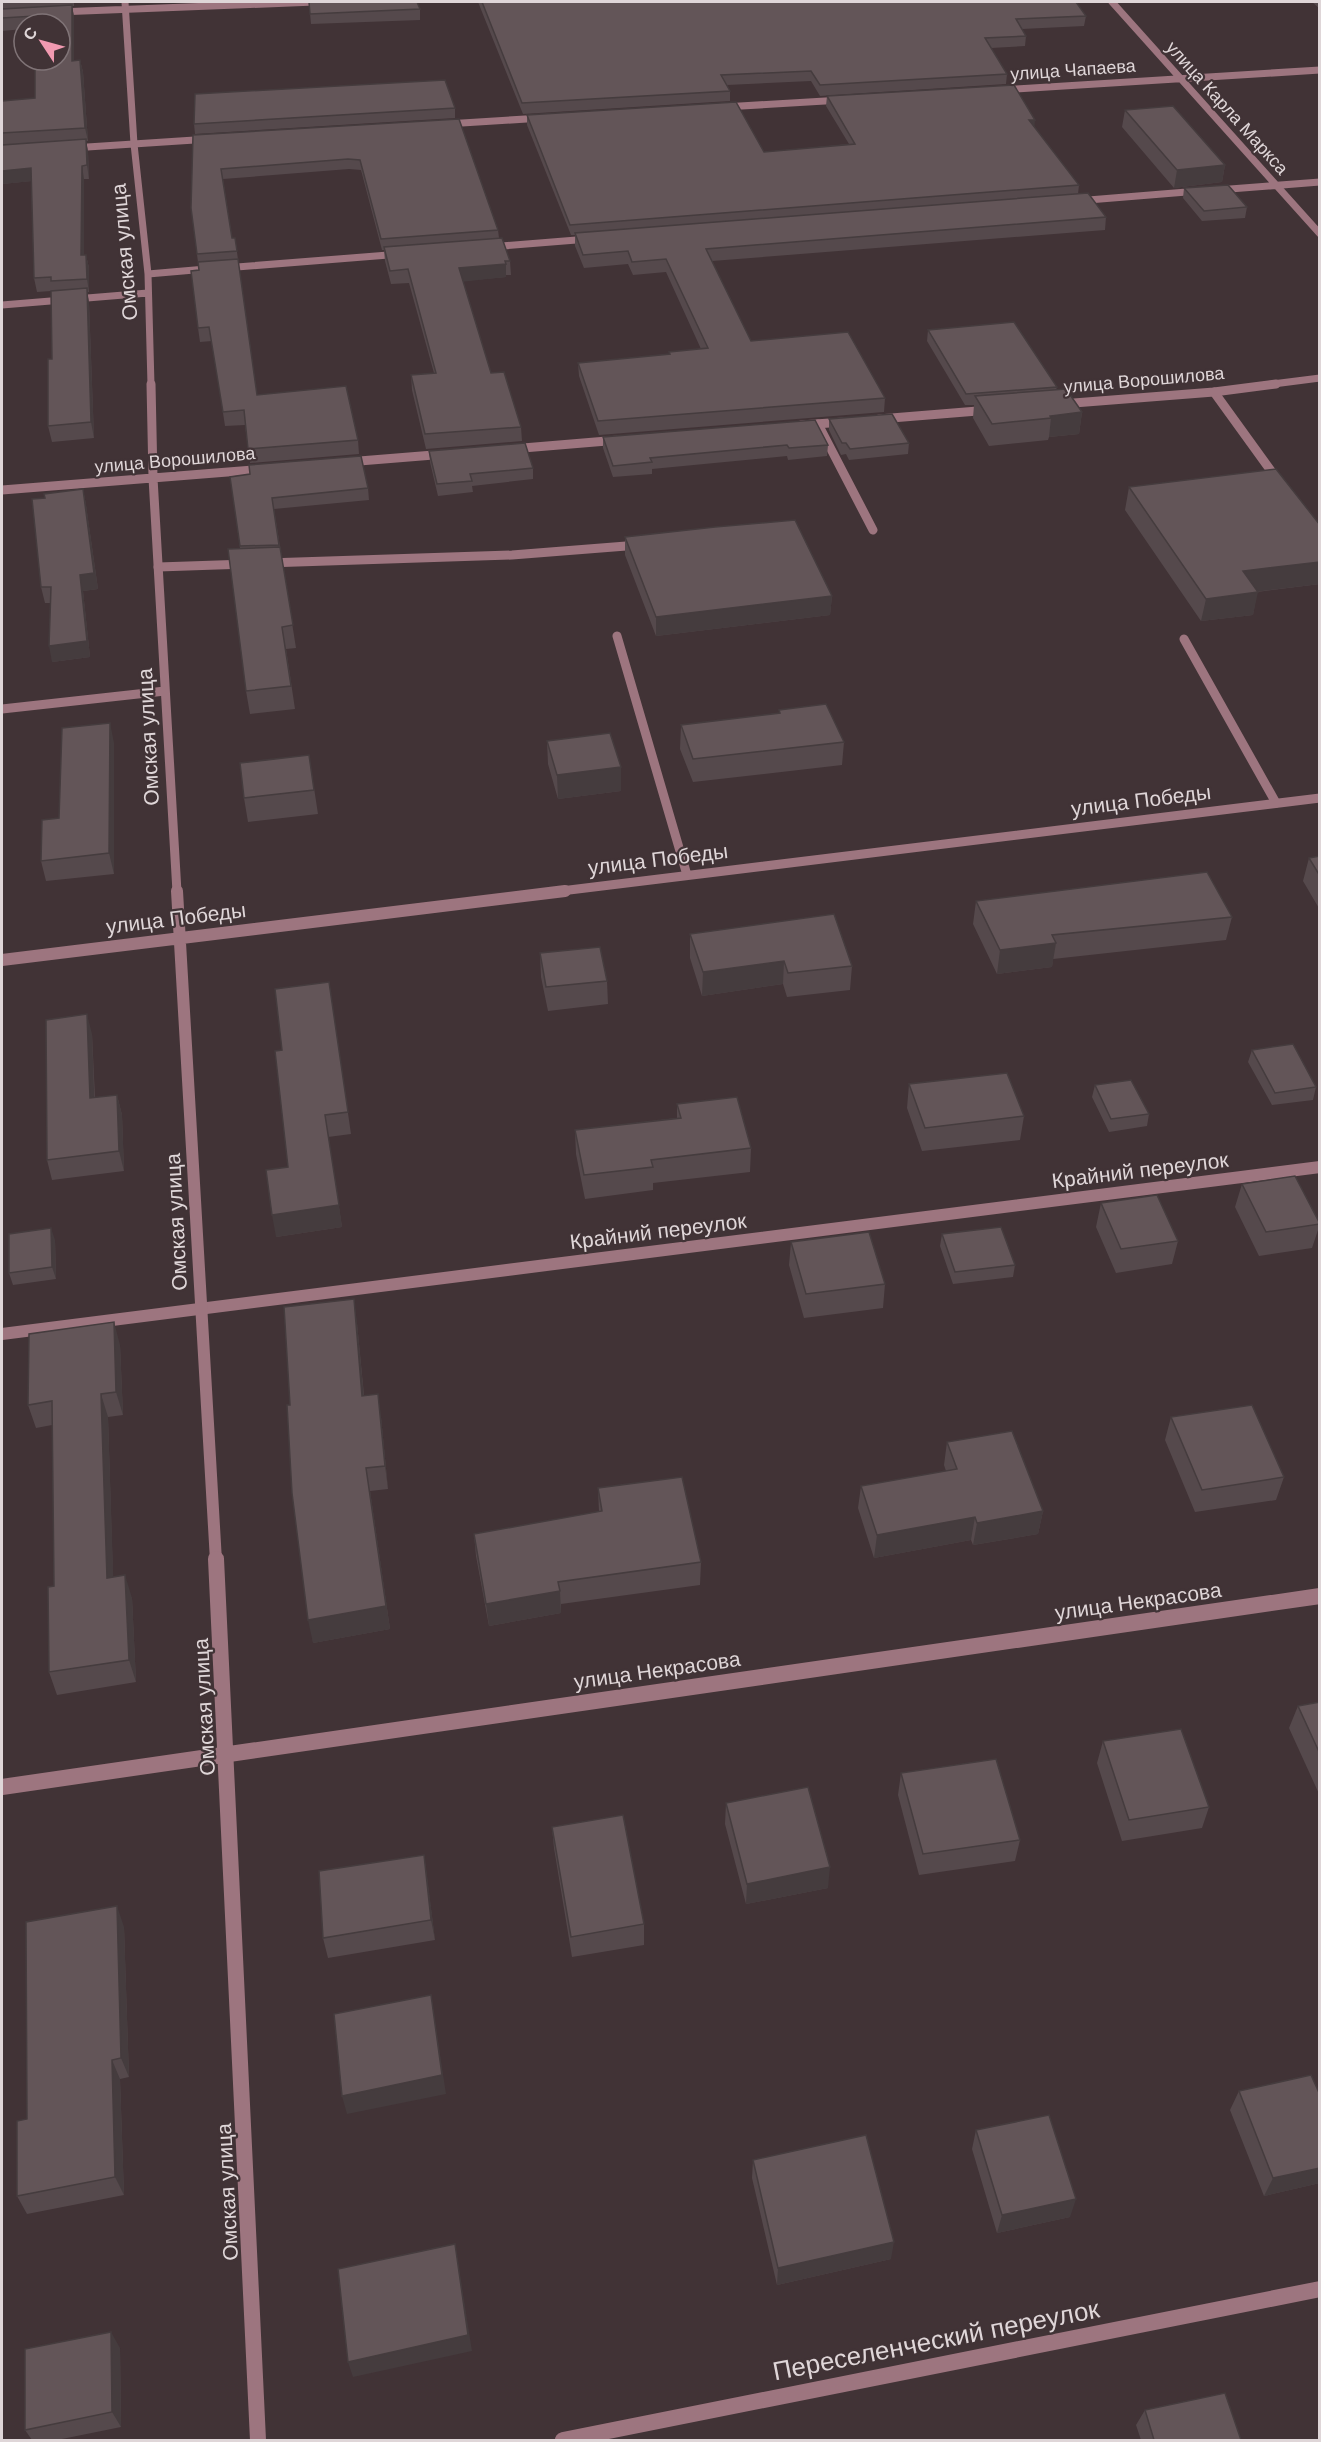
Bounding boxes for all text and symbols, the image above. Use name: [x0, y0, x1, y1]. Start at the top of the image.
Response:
north arrow: [12, 12, 72, 72]
text: С: [20, 23, 41, 43]
street label: улица Карла Маркса: [1162, 37, 1293, 179]
street label: улица Чапаева: [1010, 56, 1137, 84]
street label: Омская улица: [107, 182, 141, 322]
street label: улица Ворошилова: [1063, 363, 1226, 397]
street label: улица Ворошилова: [94, 443, 257, 477]
street label: Омская улица: [133, 667, 163, 806]
street label: улица Победы: [1070, 780, 1212, 820]
street label: улица Победы: [587, 839, 729, 879]
street label: улица Победы: [105, 898, 247, 938]
street label: Крайний переулок: [1050, 1148, 1230, 1192]
street label: Омская улица: [161, 1152, 191, 1291]
street label: Крайний переулок: [568, 1209, 748, 1253]
street label: улица Некрасова: [1053, 1578, 1223, 1624]
street label: Омская улица: [189, 1637, 219, 1776]
street label: улица Некрасова: [572, 1647, 742, 1693]
street label: Омская улица: [212, 2122, 242, 2261]
street label: Переселенческий переулок: [770, 2293, 1103, 2386]

